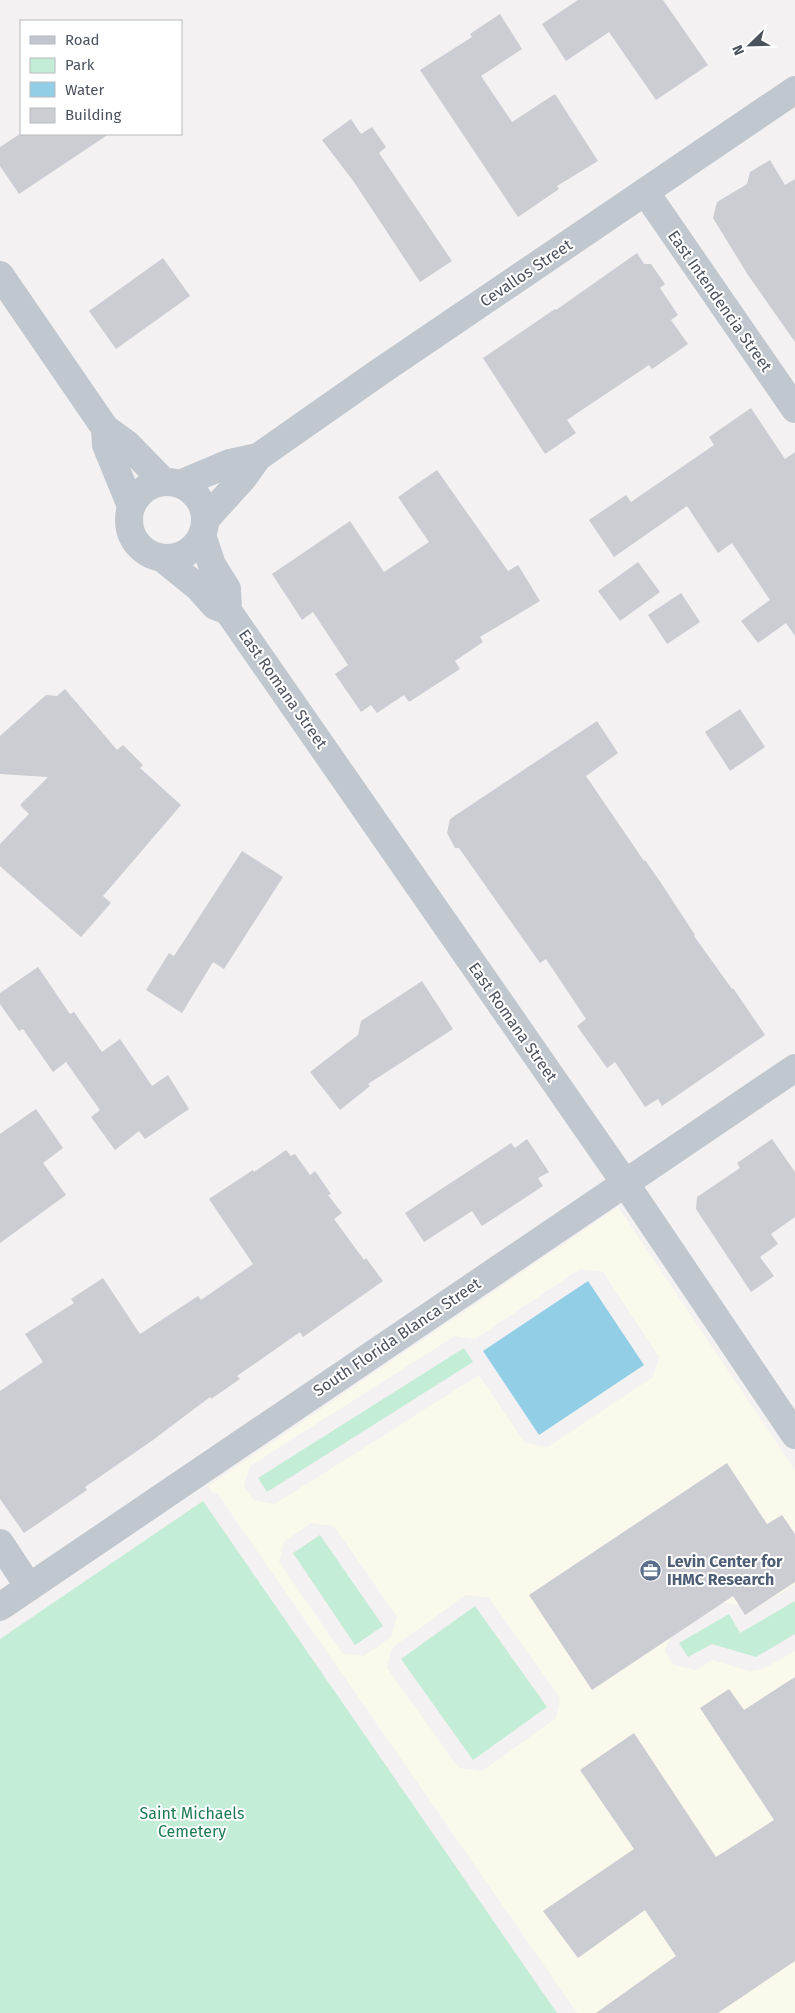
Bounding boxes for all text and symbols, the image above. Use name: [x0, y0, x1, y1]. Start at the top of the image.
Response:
legend: [20, 20, 182, 135]
north arrow: [725, 20, 775, 70]
text: Road: [65, 31, 100, 49]
text: N: [729, 42, 748, 57]
text: Park: [65, 56, 95, 74]
text: Water: [65, 81, 104, 99]
text: Building: [65, 106, 121, 124]
street label: East Intendencia Street: [664, 227, 776, 376]
street label: Cevallos Street: [476, 235, 576, 311]
street label: East Romana Street: [235, 626, 331, 753]
street label: East Romana Street: [465, 959, 561, 1086]
street label: South Florida Blanca Street: [310, 1274, 485, 1400]
place label: Levin Center for IHMC Research: [667, 1552, 783, 1589]
office icon: Levin Center for IHMC Research: [639, 1558, 663, 1582]
park label: Saint Michaels Cemetery: [140, 1804, 244, 1841]

